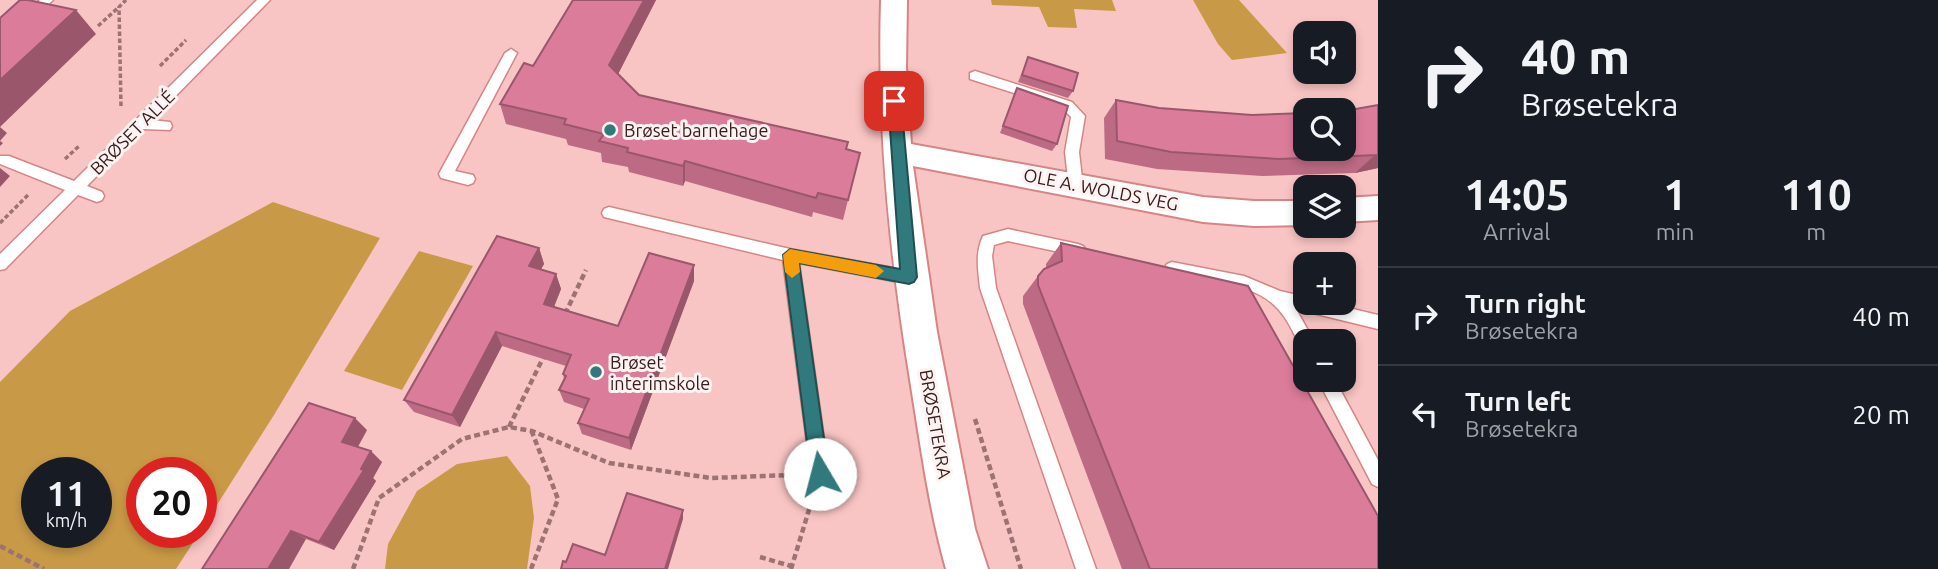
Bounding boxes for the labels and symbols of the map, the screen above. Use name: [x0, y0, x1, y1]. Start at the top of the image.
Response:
pin: [864, 71, 924, 131]
street label: BRØSET ALLÉ: [85, 85, 178, 178]
place label: Brøset barnehage: [624, 120, 768, 140]
marker: Brøset barnehage: [602, 122, 618, 138]
street label: OLE A. WOLDS VEG: [1022, 164, 1180, 214]
place label: Brøset interimskole: [610, 352, 710, 393]
marker: Brøset interimskole: [588, 364, 604, 380]
street label: BRØSETEKRA: [917, 368, 956, 480]
position arrow: [783, 437, 857, 511]
speed limit sign: 20: [126, 457, 217, 548]

